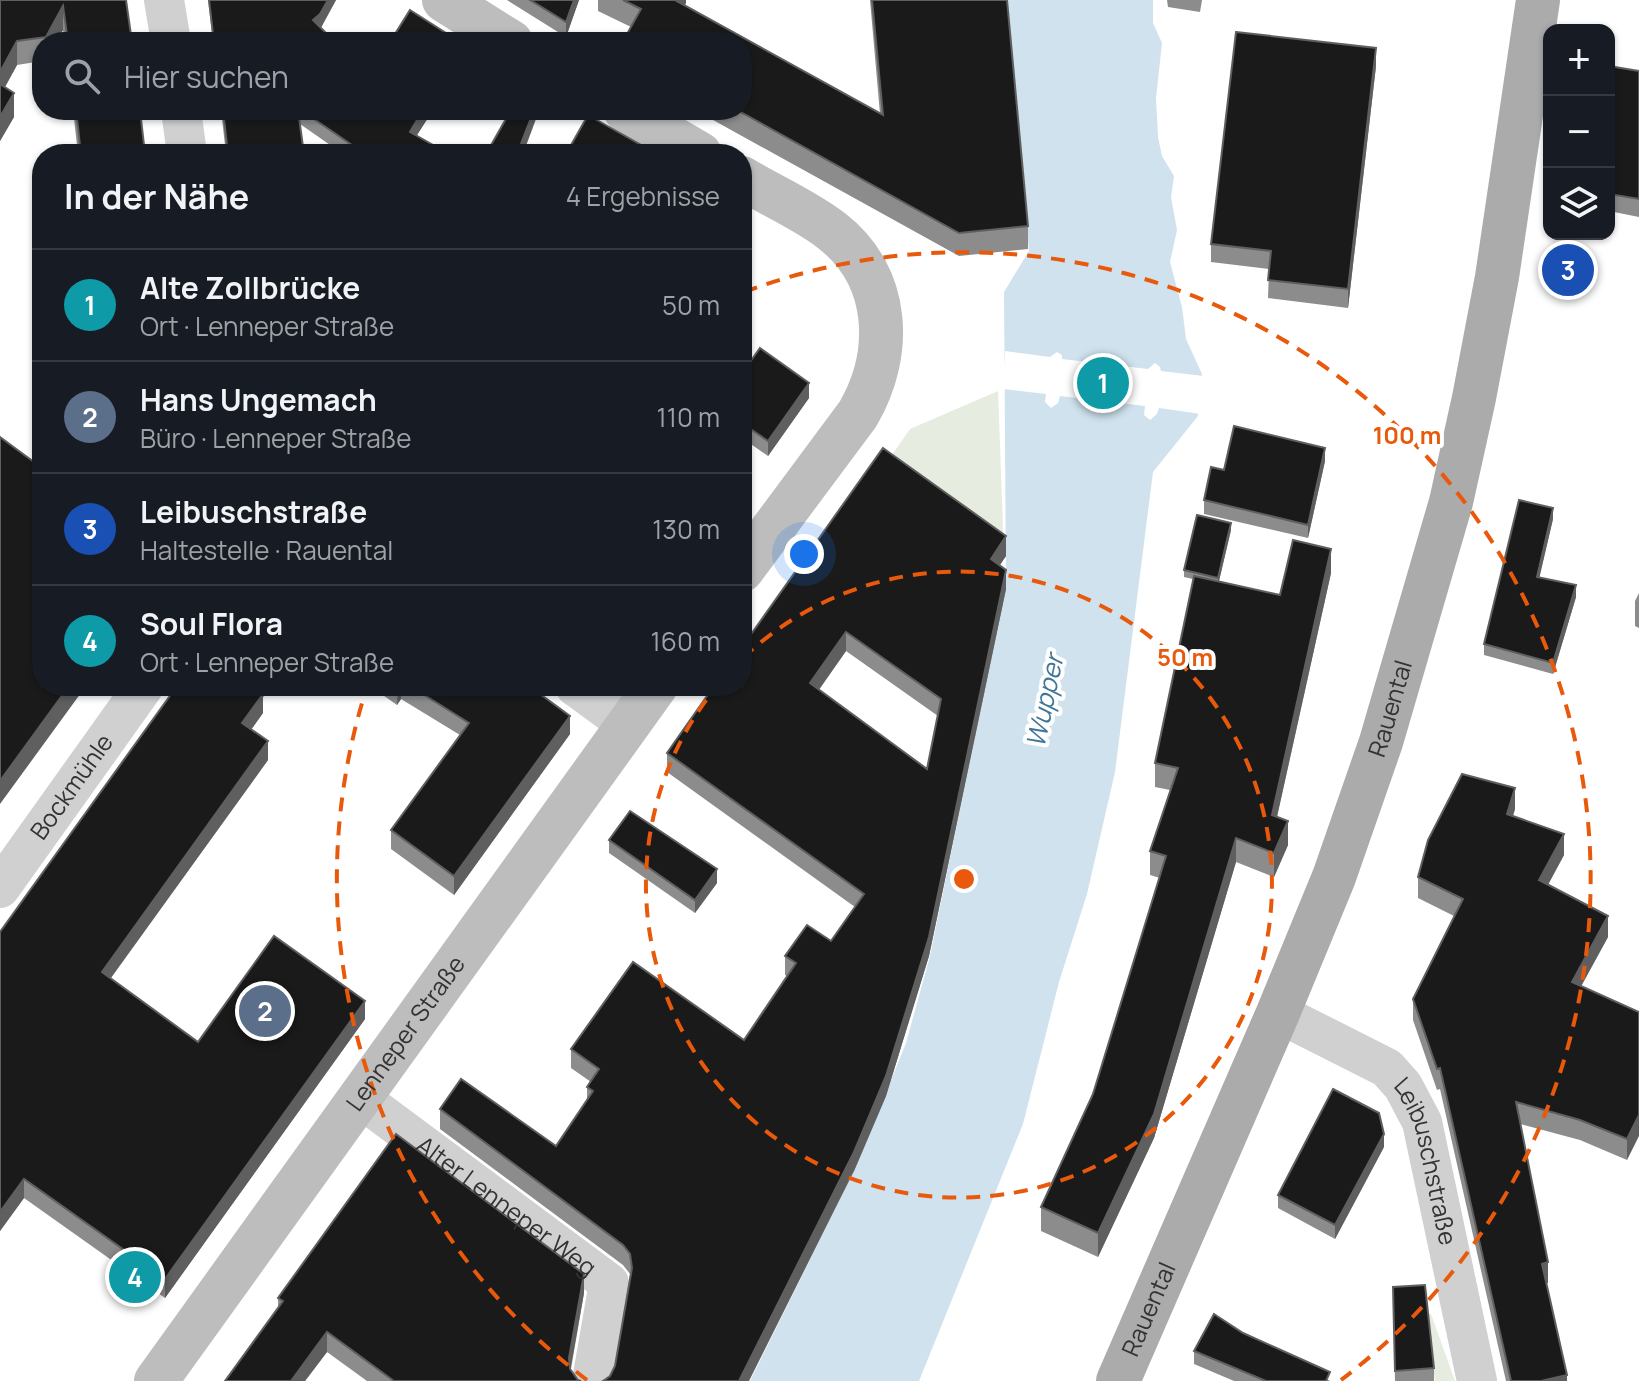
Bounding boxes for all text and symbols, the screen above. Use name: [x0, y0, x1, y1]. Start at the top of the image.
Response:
map controls: [1543, 24, 1615, 240]
button: +: [1543, 24, 1615, 96]
search box: [32, 32, 752, 120]
icon: search: [60, 54, 104, 98]
text: Hier suchen: [124, 56, 289, 97]
button: −: [1543, 96, 1615, 168]
button: layers: [1543, 168, 1615, 240]
text: In der Nähe: [64, 173, 249, 219]
text: 4 Ergebnisse: [566, 178, 720, 214]
pin: 3: [1542, 240, 1594, 300]
text: Alte Zollbrücke: [140, 267, 360, 308]
text: 1: [84, 287, 96, 323]
text: 50 m: [662, 287, 720, 323]
text: Ort · Lenneper Straße: [140, 308, 394, 344]
pin: 1: [1077, 353, 1129, 413]
text: Hans Ungemach: [140, 379, 377, 420]
text: 2: [82, 399, 98, 435]
text: 110 m: [657, 399, 720, 435]
text: 100 m: [1373, 418, 1441, 451]
text: Büro · Lenneper Straße: [140, 420, 412, 456]
text: Leibuschstraße: [140, 491, 367, 532]
text: 3: [82, 511, 98, 547]
text: 130 m: [652, 511, 720, 547]
text: Haltestelle · Rauental: [140, 532, 393, 568]
your location: [784, 534, 824, 574]
text: Soul Flora: [140, 603, 283, 644]
text: 4: [82, 623, 98, 659]
text: 160 m: [651, 623, 720, 659]
text: 50 m: [1157, 640, 1213, 673]
text: Ort · Lenneper Straße: [140, 644, 394, 680]
water label: Wupper: [1017, 647, 1072, 751]
street label: Rauental: [1359, 656, 1419, 761]
street label: Bockmühle: [22, 727, 120, 846]
centre of rings: [950, 865, 978, 893]
street label: Lenneper Straße: [338, 948, 472, 1117]
pin: 2: [239, 981, 291, 1041]
street label: Leibuschstraße: [1387, 1069, 1466, 1248]
street label: Alter Lenneper Weg: [410, 1128, 604, 1283]
pin: 4: [109, 1247, 161, 1307]
street label: Rauental: [1113, 1257, 1183, 1361]

